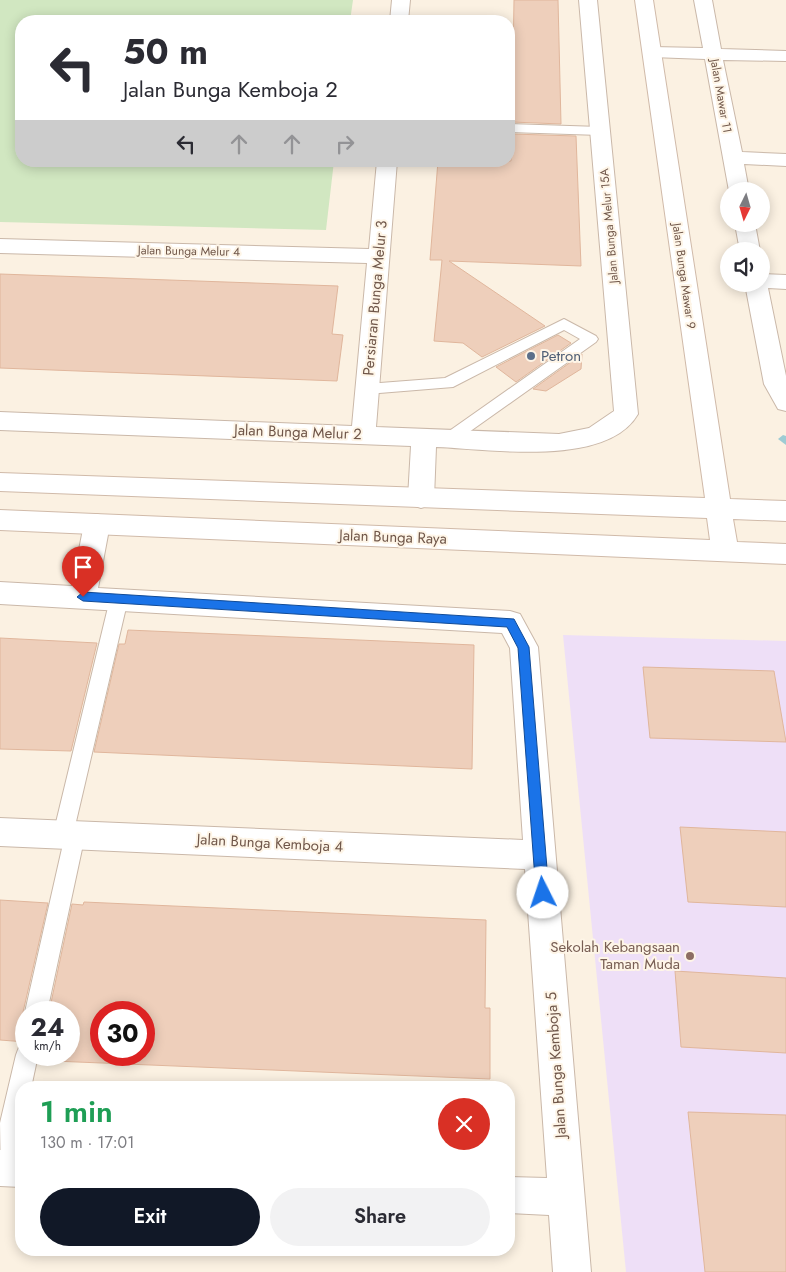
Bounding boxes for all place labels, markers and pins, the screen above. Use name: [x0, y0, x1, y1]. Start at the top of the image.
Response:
place label: Petron: [541, 345, 581, 367]
marker: Petron: [525, 350, 537, 362]
pin: [62, 546, 104, 597]
place label: Sekolah Kebangsaan Taman Muda: [550, 936, 680, 975]
marker: Sekolah Kebangsaan Taman Muda: [684, 950, 696, 962]

